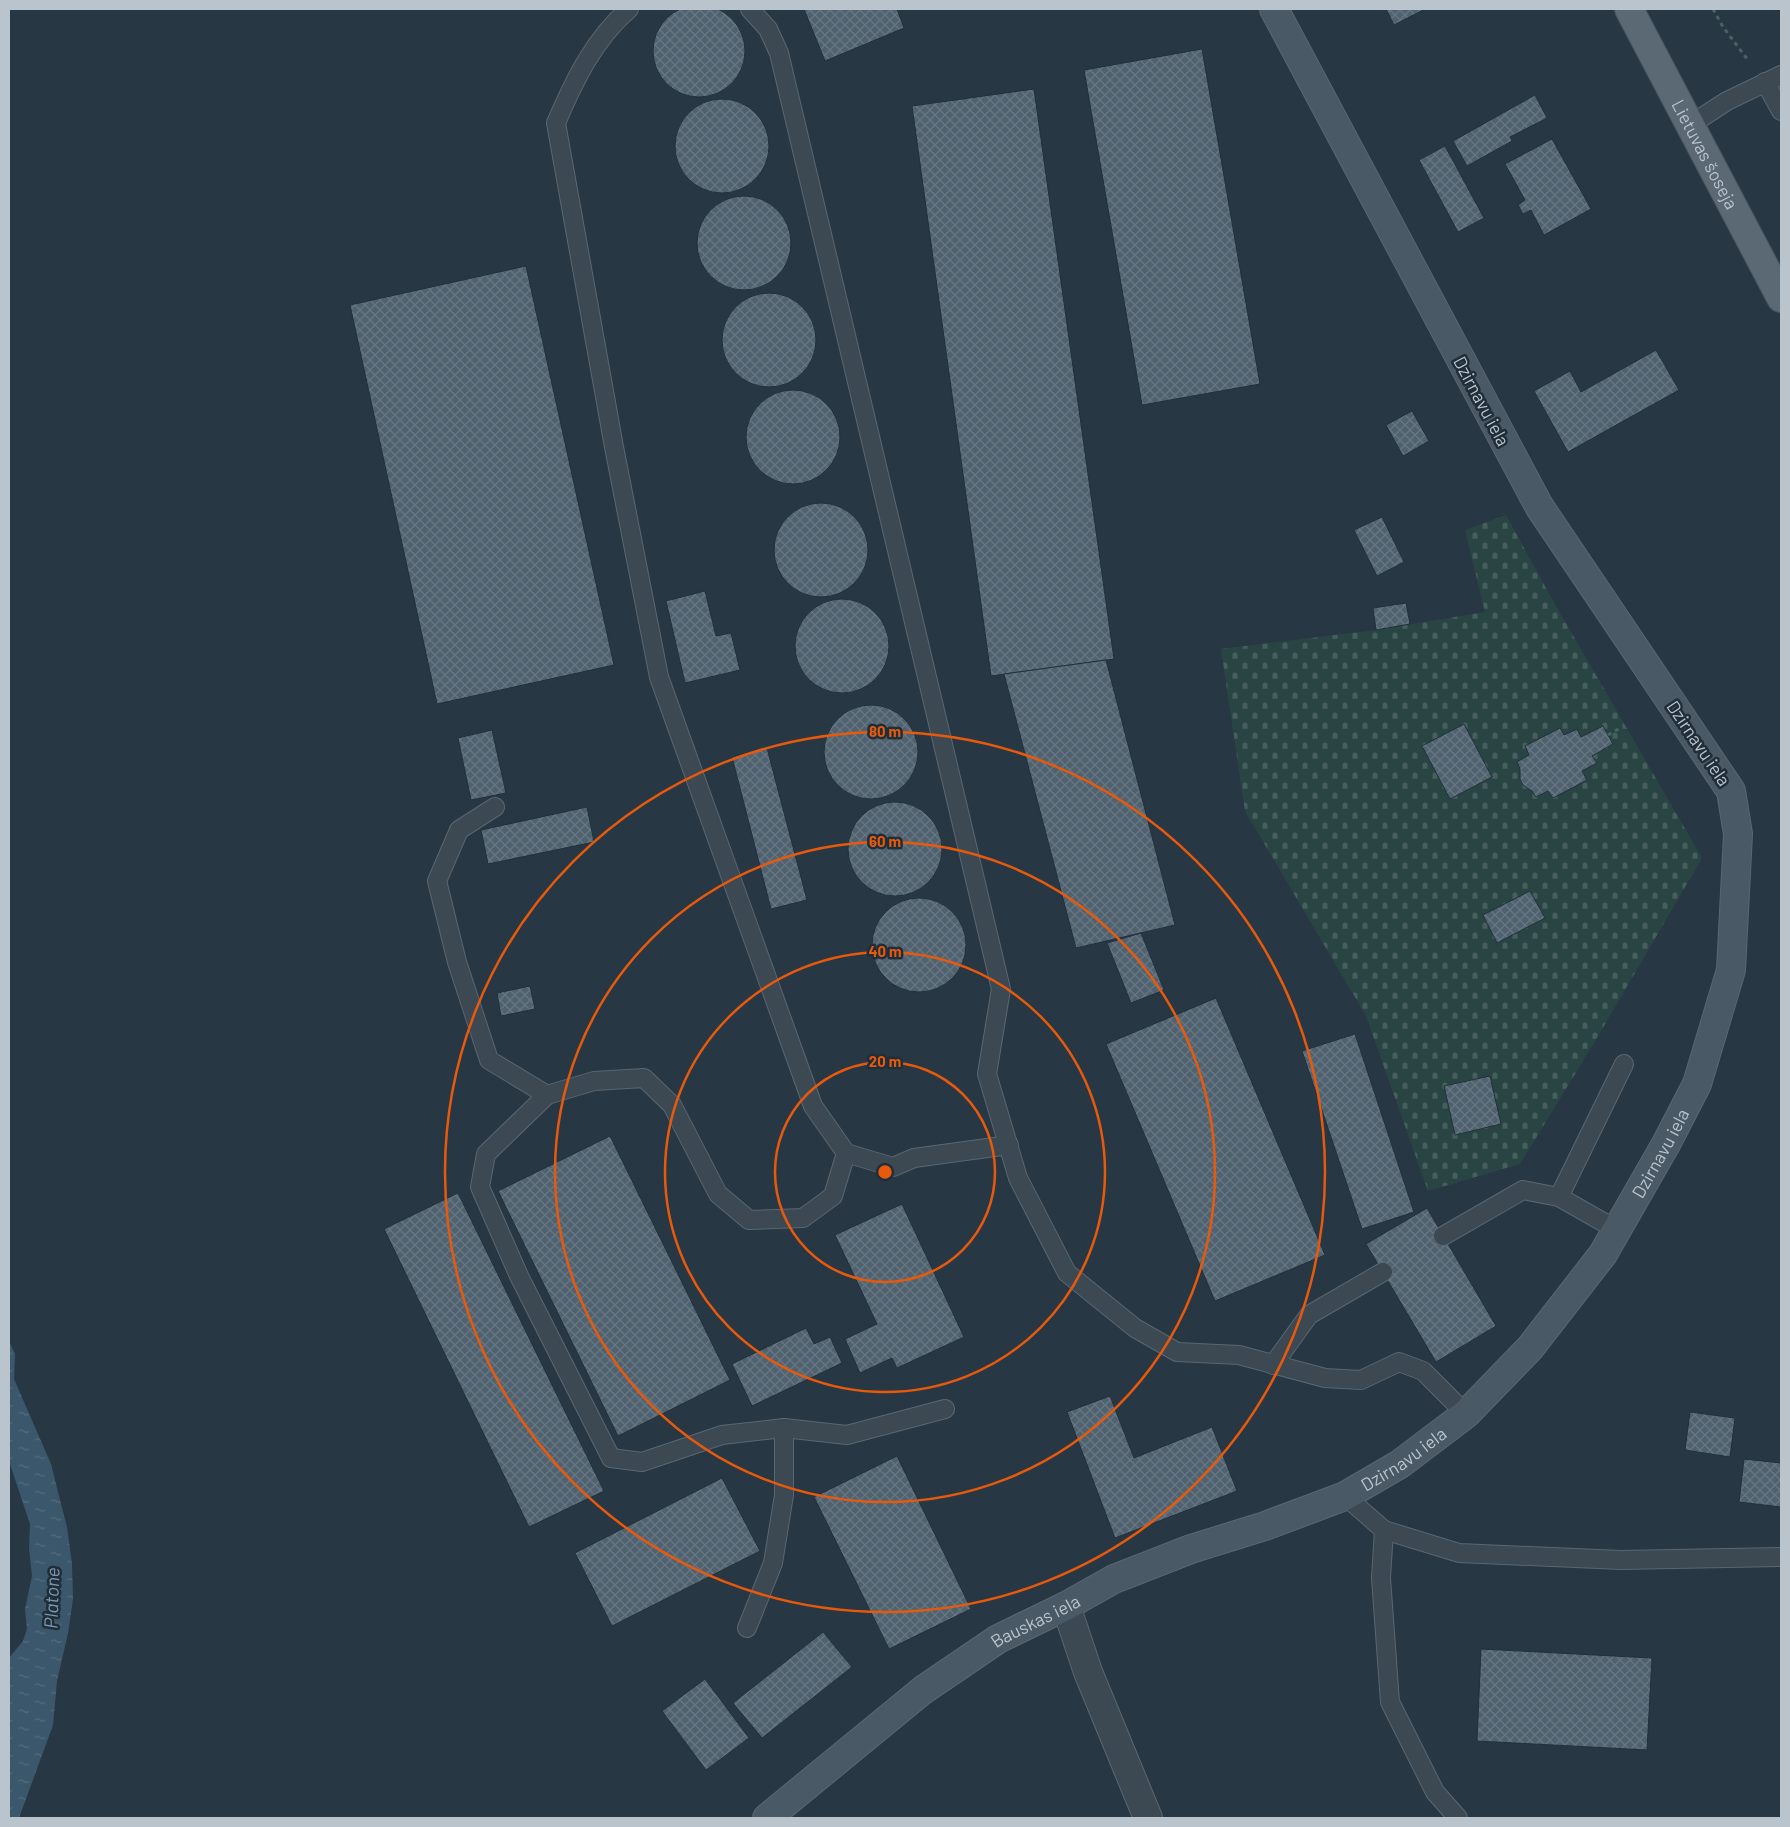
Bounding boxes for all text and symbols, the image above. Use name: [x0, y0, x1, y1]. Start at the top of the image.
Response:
street label: Lietuvas šoseja: [1667, 96, 1743, 213]
street label: Dzirnavu iela: [1449, 352, 1515, 450]
street label: Dzirnavu iela: [1662, 696, 1736, 790]
text: 80 m: [869, 722, 901, 740]
text: 60 m: [869, 832, 901, 850]
text: 40 m: [868, 942, 902, 960]
text: 20 m: [869, 1052, 901, 1070]
street label: Dzirnavu iela: [1627, 1105, 1693, 1202]
centre of rings: [876, 1163, 894, 1181]
street label: Dzirnavu iela: [1357, 1422, 1450, 1495]
water label: Platone: [38, 1567, 64, 1629]
street label: Bauskas iela: [986, 1589, 1084, 1652]

